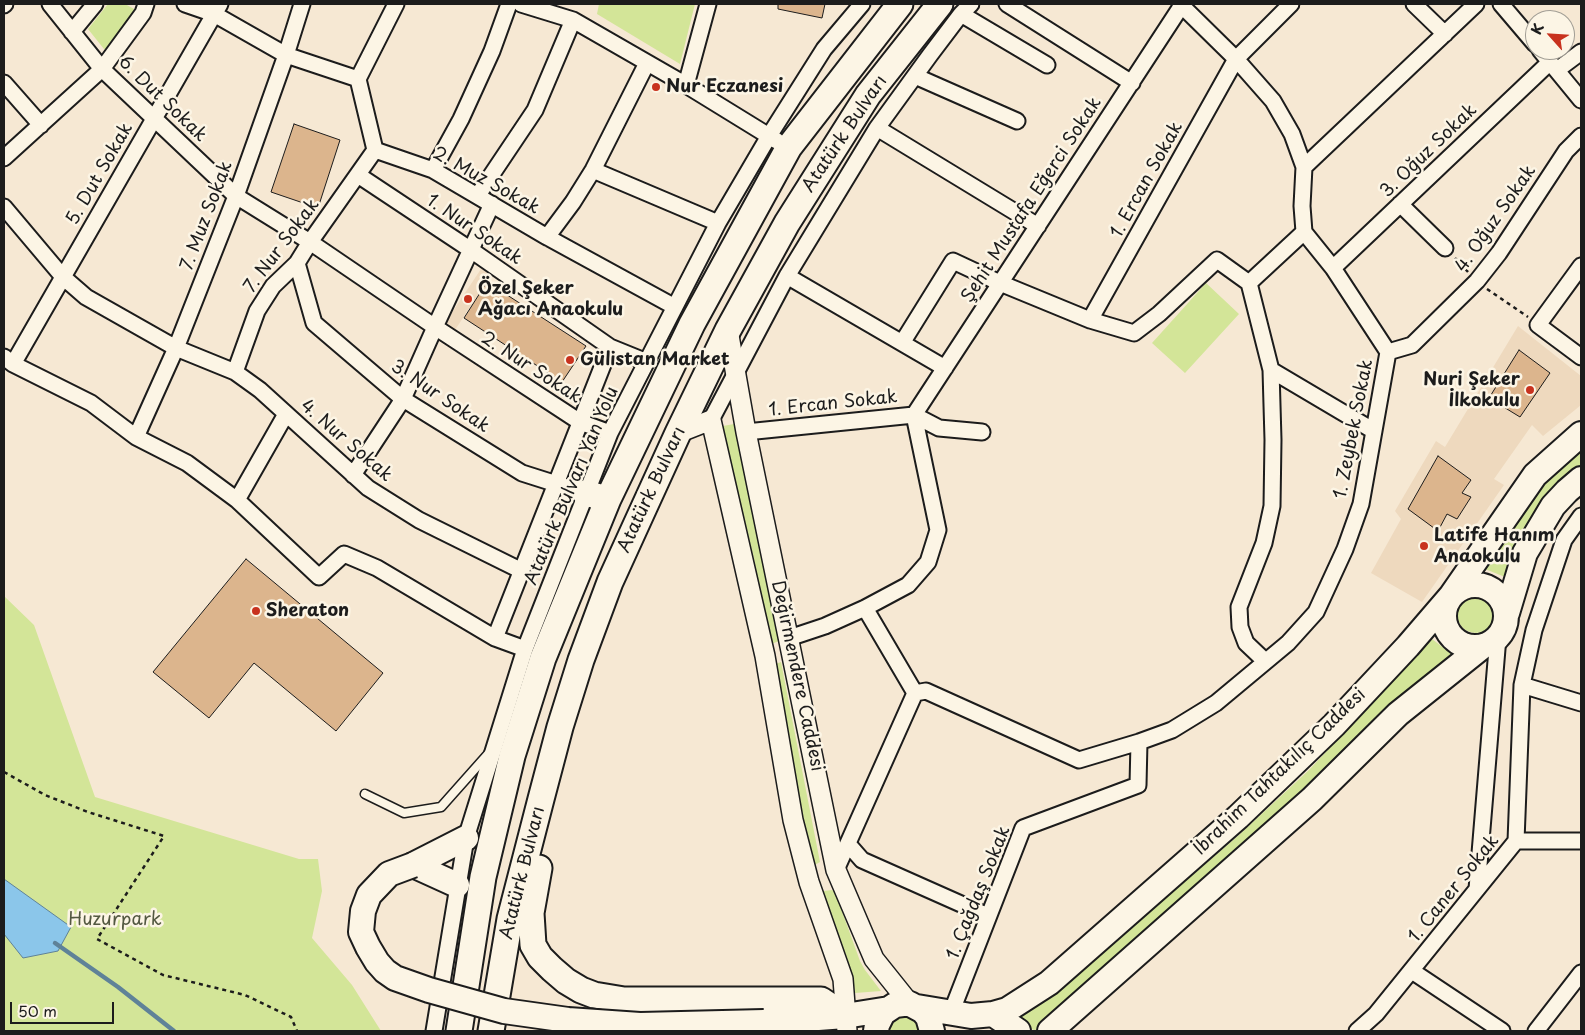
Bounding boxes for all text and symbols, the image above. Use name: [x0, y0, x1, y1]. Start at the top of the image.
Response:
north arrow: [1525, 10, 1575, 60]
text: K: [1525, 19, 1549, 38]
street label: 6. Dut Sokak: [113, 51, 211, 147]
street label: Atatürk Bulvarı: [798, 71, 892, 197]
place label: Nur Eczanesi: [666, 76, 783, 98]
marker: Nur Eczanesi: [650, 81, 662, 93]
street label: Şehit Mustafa Eğerci Sokak: [957, 93, 1107, 307]
street label: 3. Oğuz Sokak: [1376, 100, 1482, 202]
street label: 1. Ercan Sokak: [1106, 118, 1188, 242]
street label: 5. Dut Sokak: [62, 119, 138, 229]
street label: 2. Muz Sokak: [429, 143, 543, 219]
street label: 7. Muz Sokak: [176, 158, 238, 274]
street label: 4. Oğuz Sokak: [1451, 161, 1541, 277]
street label: 1. Nur Sokak: [422, 190, 526, 270]
street label: 7. Nur Sokak: [240, 195, 324, 297]
place label: Özel Şeker Ağacı Anaokulu: [478, 278, 623, 320]
marker: Özel Şeker Ağacı Anaokulu: [462, 293, 474, 305]
street label: 2. Nur Sokak: [477, 327, 585, 409]
place label: Gülistan Market: [580, 349, 730, 371]
marker: Gülistan Market: [564, 354, 576, 366]
street label: 3. Nur Sokak: [387, 356, 493, 438]
street label: 1. Zeybek Sokak: [1330, 357, 1378, 501]
place label: Nuri Şeker İlkokulu: [1423, 369, 1520, 412]
street label: Atatürk Bulvarı Yan Yolu: [520, 384, 624, 588]
marker: Nuri Şeker İlkokulu: [1524, 384, 1536, 396]
street label: 1. Ercan Sokak: [768, 386, 898, 422]
street label: 4. Nur Sokak: [296, 395, 396, 487]
street label: Atatürk Bulvarı: [613, 424, 691, 556]
place label: Latife Hanım Anaokulu: [1434, 525, 1554, 568]
marker: Latife Hanım Anaokulu: [1418, 540, 1430, 552]
street label: Değirmendere Caddesi: [766, 579, 828, 773]
place label: Sheraton: [266, 600, 349, 622]
marker: Sheraton: [250, 605, 262, 617]
street label: İbrahim Tahtakılıç Caddesi: [1190, 684, 1370, 860]
street label: Atatürk Bulvarı: [496, 804, 550, 942]
street label: 1. Çağdaş Sokak: [942, 823, 1016, 963]
street label: 1. Caner Sokak: [1404, 831, 1504, 947]
park label: Huzurpark: [68, 909, 162, 931]
scale bar: [12, 992, 116, 1024]
text: 50 m: [18, 999, 57, 1022]

